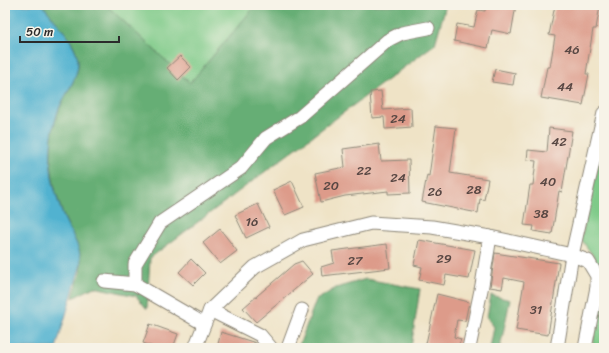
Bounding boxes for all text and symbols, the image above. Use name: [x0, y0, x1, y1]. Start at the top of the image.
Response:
scale bar: [20, 18, 119, 44]
text: 50 m: [26, 21, 53, 43]
house number: 46: [564, 38, 580, 61]
house number: 44: [557, 75, 573, 98]
house number: 24: [390, 107, 406, 130]
house number: 42: [551, 130, 567, 153]
house number: 22: [356, 159, 372, 182]
house number: 24: [390, 166, 406, 189]
house number: 40: [540, 170, 556, 193]
house number: 20: [323, 174, 339, 197]
house number: 28: [466, 178, 482, 201]
house number: 26: [428, 180, 442, 203]
house number: 38: [534, 202, 549, 225]
house number: 16: [246, 210, 258, 233]
house number: 29: [436, 247, 452, 270]
house number: 27: [348, 249, 364, 272]
house number: 31: [530, 298, 543, 321]

